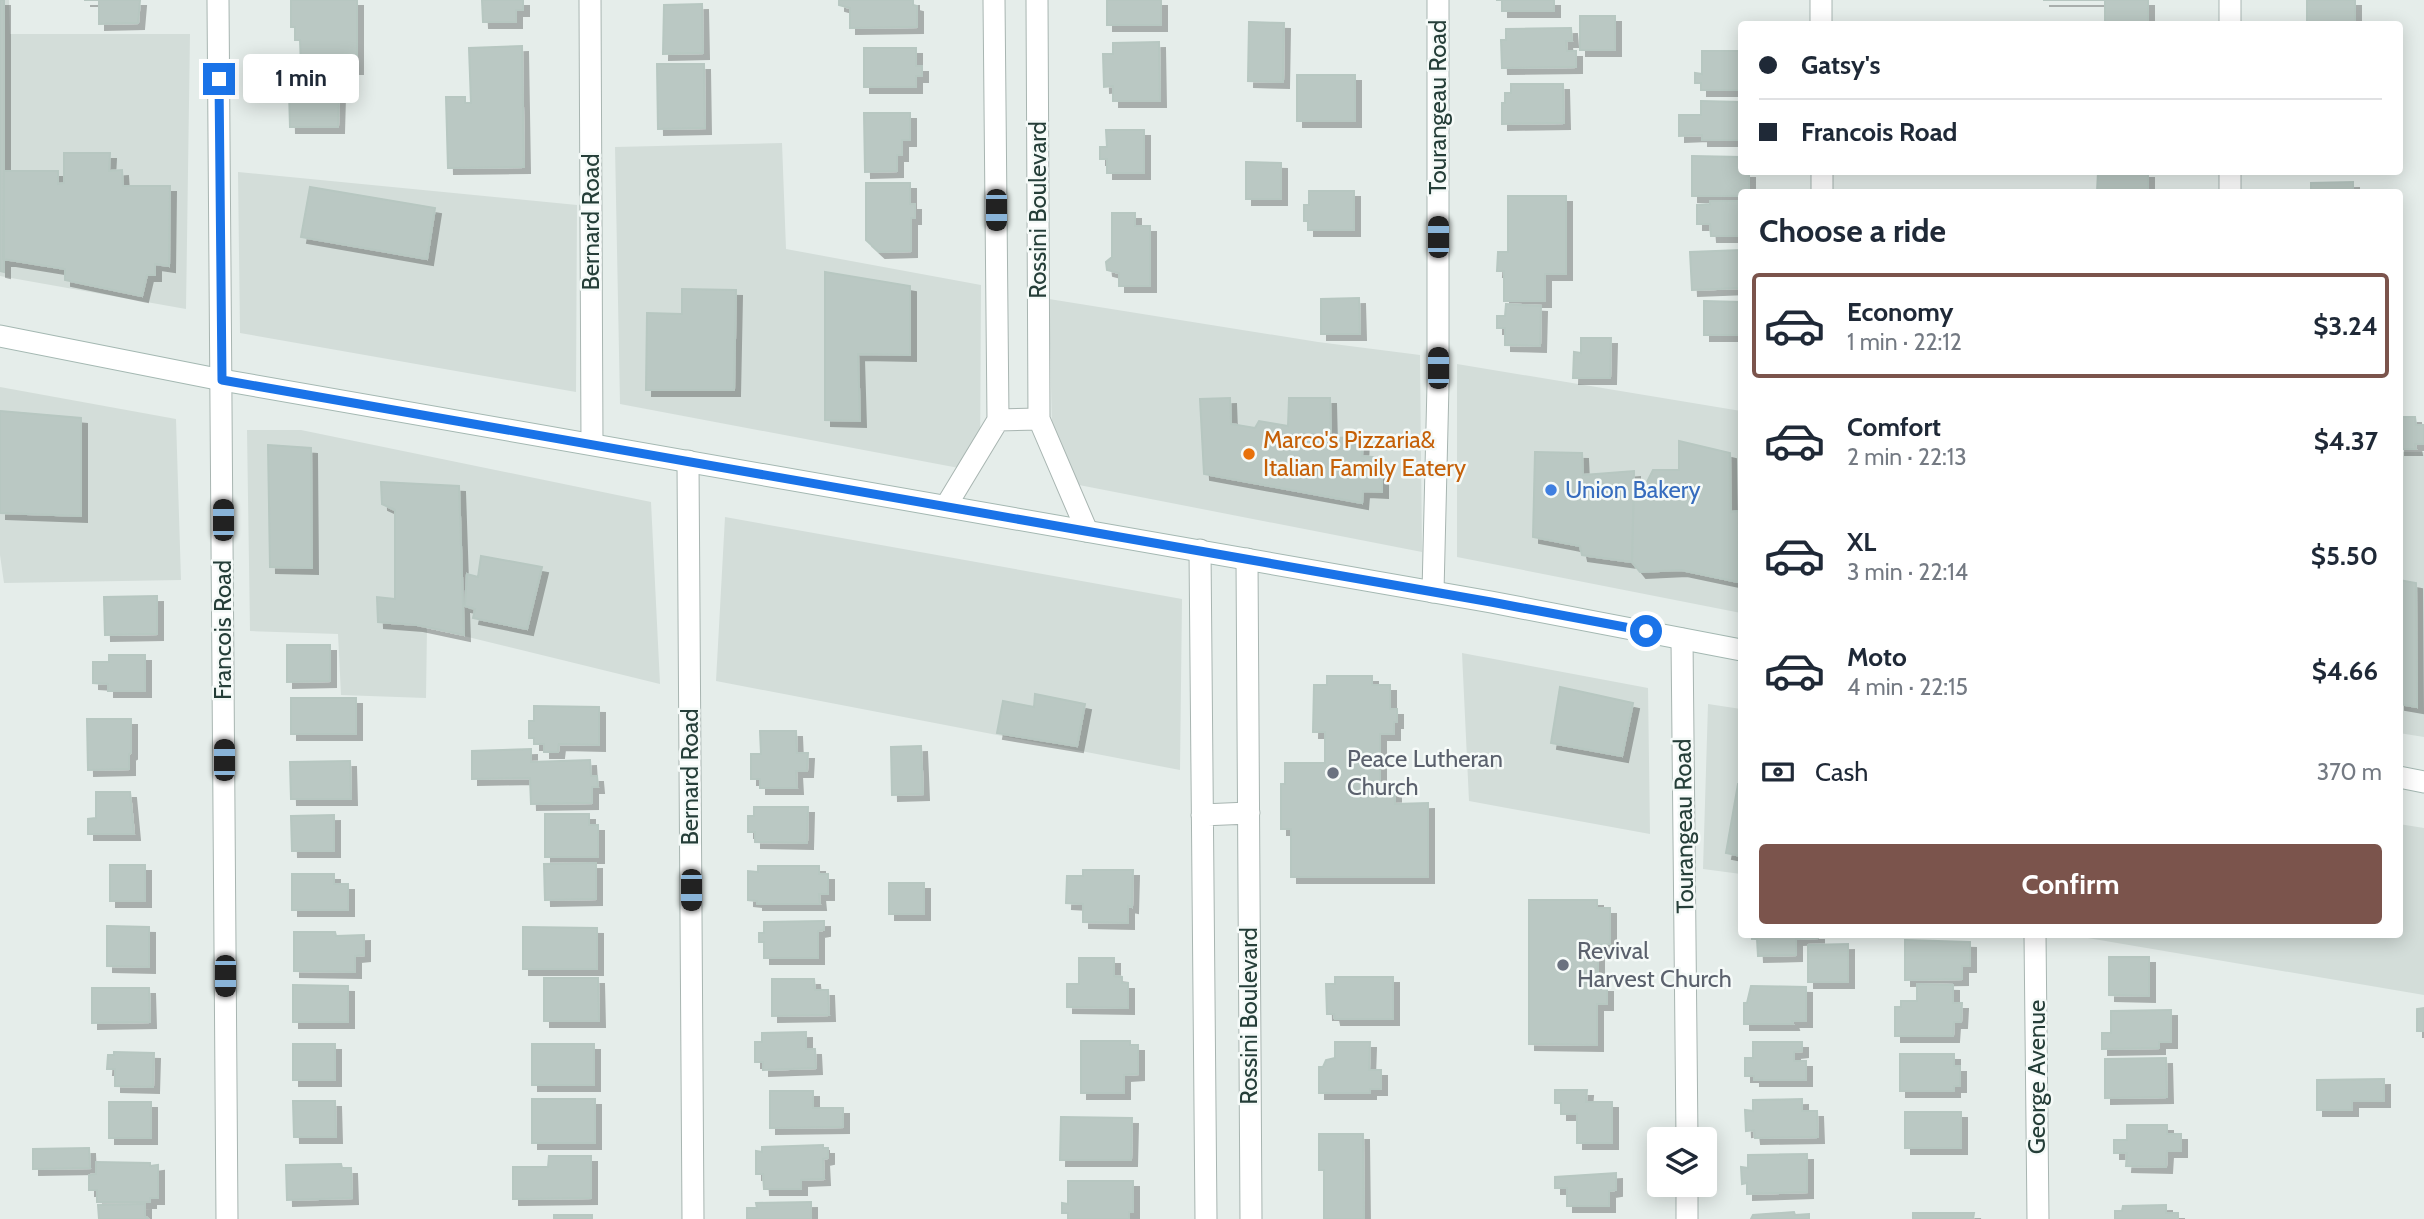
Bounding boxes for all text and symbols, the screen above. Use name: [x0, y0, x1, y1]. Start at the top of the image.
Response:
street label: Tourangeau Road: [1423, 20, 1452, 194]
text: Gatsy's: [1801, 49, 1880, 81]
callout: 1 min: [244, 55, 359, 104]
route end: [203, 63, 235, 95]
text: 1 min: [275, 64, 327, 92]
text: Francois Road: [1801, 116, 1957, 148]
street label: Rossini Boulevard: [1023, 121, 1052, 299]
street label: Bernard Road: [576, 153, 605, 291]
car: [986, 189, 1007, 231]
text: Choose a ride: [1759, 211, 1946, 250]
car: [1428, 216, 1449, 258]
icon: car: [1763, 294, 1826, 357]
text: Economy: [1847, 296, 1953, 328]
text: $3.24: [2313, 310, 2378, 342]
text: 1 min · 22:12: [1847, 328, 1962, 356]
car: [1428, 347, 1449, 389]
icon: car: [1763, 409, 1826, 472]
text: Comfort: [1847, 411, 1941, 443]
place label: Marco's Pizzaria& Italian Family Eatery: [1263, 425, 1466, 482]
text: $4.37: [2314, 425, 2378, 457]
text: 2 min · 22:13: [1847, 443, 1967, 471]
marker: Marco's Pizzaria& Italian Family Eatery: [1241, 446, 1257, 462]
place label: Union Bakery: [1565, 475, 1701, 504]
marker: Union Bakery: [1543, 482, 1559, 498]
car: [213, 499, 234, 541]
icon: car: [1763, 524, 1826, 587]
text: XL: [1847, 526, 1876, 558]
text: $5.50: [2311, 540, 2378, 572]
text: 3 min · 22:14: [1847, 558, 1968, 586]
street label: Francois Road: [208, 560, 237, 700]
route start: [1630, 615, 1662, 647]
icon: car: [1763, 639, 1826, 702]
text: Moto: [1847, 641, 1907, 673]
text: $4.66: [2312, 655, 2378, 687]
text: 4 min · 22:15: [1847, 673, 1968, 701]
street label: Bernard Road: [675, 708, 704, 846]
street label: Tourangeau Road: [1667, 738, 1700, 914]
car: [214, 739, 235, 781]
place label: Peace Lutheran Church: [1347, 744, 1503, 801]
icon: cash: [1759, 753, 1797, 791]
text: Cash: [1815, 756, 1868, 788]
text: 370 m: [2317, 758, 2382, 786]
marker: Peace Lutheran Church: [1325, 765, 1341, 781]
button: Confirm: [1759, 844, 2382, 924]
car: [681, 869, 702, 911]
street label: Rossini Boulevard: [1234, 927, 1263, 1105]
place label: Revival Harvest Church: [1577, 936, 1732, 993]
car: [215, 955, 236, 997]
marker: Revival Harvest Church: [1555, 957, 1571, 973]
street label: George Avenue: [2022, 1000, 2051, 1154]
map controls: [1647, 1127, 1717, 1197]
button: layers: [1647, 1127, 1717, 1197]

